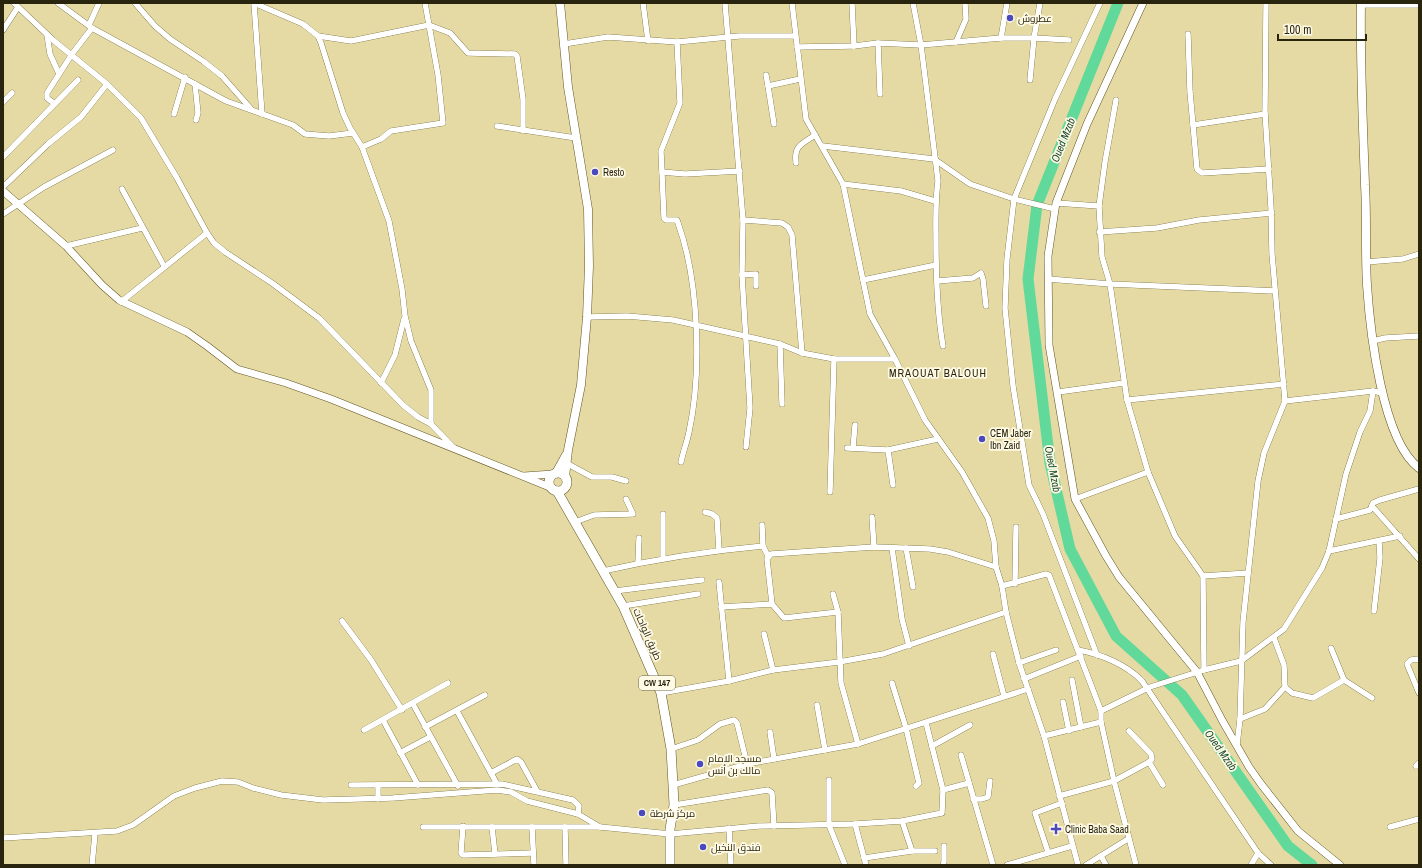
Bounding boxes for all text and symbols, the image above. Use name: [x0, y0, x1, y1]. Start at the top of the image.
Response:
place label: عطروش: [1018, 12, 1052, 25]
marker: عطروش: [1005, 13, 1015, 23]
scale bar: [1278, 16, 1366, 42]
text: 100 m: [1284, 22, 1311, 38]
water label: Oued Mzab: [1048, 116, 1078, 164]
place label: Resto: [603, 166, 625, 179]
marker: Resto: [590, 167, 600, 177]
district label: MRAOUAT BALOUH: [889, 366, 987, 380]
place label: CEM Jaber Ibn Zaid: [990, 427, 1031, 452]
marker: CEM Jaber Ibn Zaid: [977, 434, 987, 444]
water label: Oued Mzab: [1042, 445, 1064, 493]
street label: طريق الواحات: [630, 606, 665, 662]
road number: CW 147: [639, 676, 675, 690]
water label: Oued Mzab: [1202, 727, 1240, 773]
place label: مسجد الإمام مالك بن أنس: [708, 752, 761, 777]
marker: مسجد الإمام مالك بن أنس: [695, 759, 705, 769]
place label: مركز شرطة: [650, 807, 695, 820]
marker: مركز شرطة: [637, 808, 647, 818]
marker: Clinic Baba Saad: [1050, 823, 1062, 835]
place label: Clinic Baba Saad: [1065, 823, 1129, 836]
place label: فندق النخيل: [711, 841, 761, 854]
marker: فندق النخيل: [698, 842, 708, 852]

